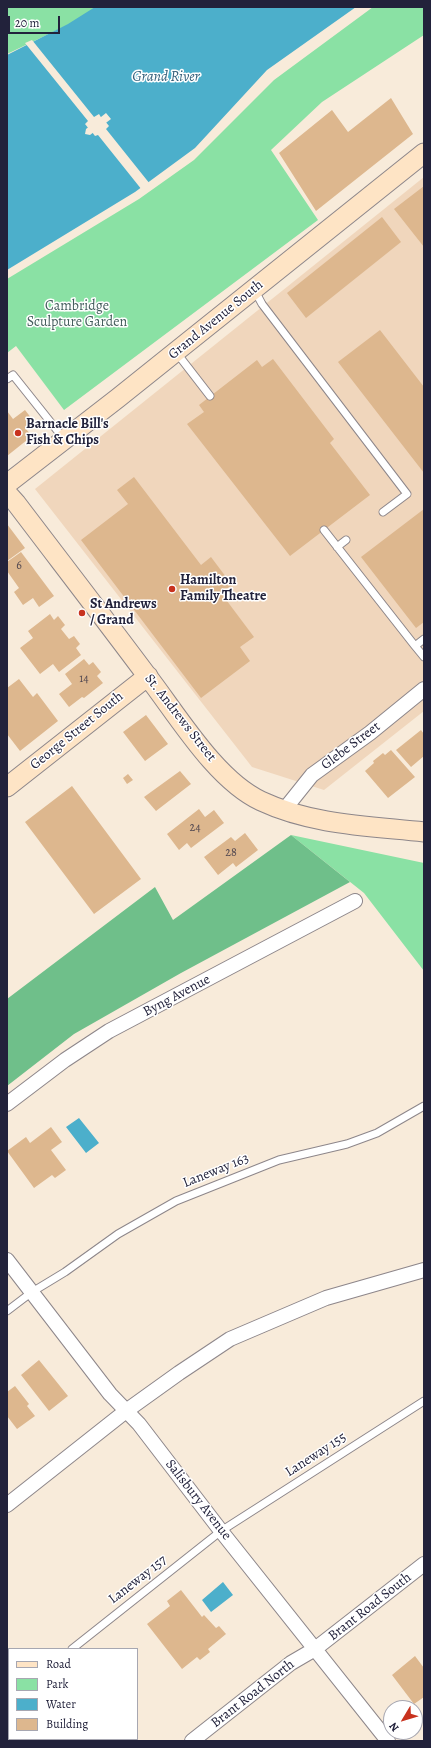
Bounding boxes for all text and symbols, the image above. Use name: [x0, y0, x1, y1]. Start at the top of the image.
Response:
scale bar: [10, 8, 62, 34]
text: 20 m: [15, 15, 39, 31]
water label: Grand River: [132, 68, 200, 86]
street label: Grand Avenue South: [165, 277, 267, 363]
park label: Cambridge Sculpture Garden: [27, 299, 127, 332]
place label: Barnacle Bill's Fish & Chips: [26, 417, 109, 450]
marker: Barnacle Bill's Fish & Chips: [13, 428, 23, 438]
house number: 6: [16, 559, 22, 573]
place label: Hamilton Family Theatre: [180, 573, 266, 606]
marker: Hamilton Family Theatre: [167, 584, 177, 594]
place label: St Andrews / Grand: [90, 597, 157, 630]
marker: St Andrews / Grand: [77, 608, 87, 618]
street label: St. Andrews Street: [141, 671, 219, 765]
house number: 14: [79, 672, 89, 686]
street label: George Street South: [27, 688, 127, 774]
street label: Glebe Street: [318, 718, 384, 774]
house number: 24: [189, 821, 201, 835]
house number: 28: [225, 846, 237, 860]
street label: Byng Avenue: [141, 971, 213, 1021]
street label: Laneway 163: [181, 1150, 251, 1192]
street label: Laneway 155: [282, 1429, 350, 1481]
street label: Salisbury Avenue: [161, 1456, 235, 1544]
street label: Laneway 157: [106, 1552, 170, 1608]
street label: Brant Road South: [325, 1569, 415, 1645]
legend: [8, 1648, 138, 1740]
text: Road: [46, 1656, 71, 1672]
street label: Brant Road North: [208, 1656, 298, 1732]
text: Park: [46, 1676, 69, 1692]
text: Water: [46, 1696, 76, 1712]
north arrow: [383, 1700, 423, 1740]
text: Building: [46, 1716, 88, 1732]
text: N: [386, 1719, 402, 1735]

